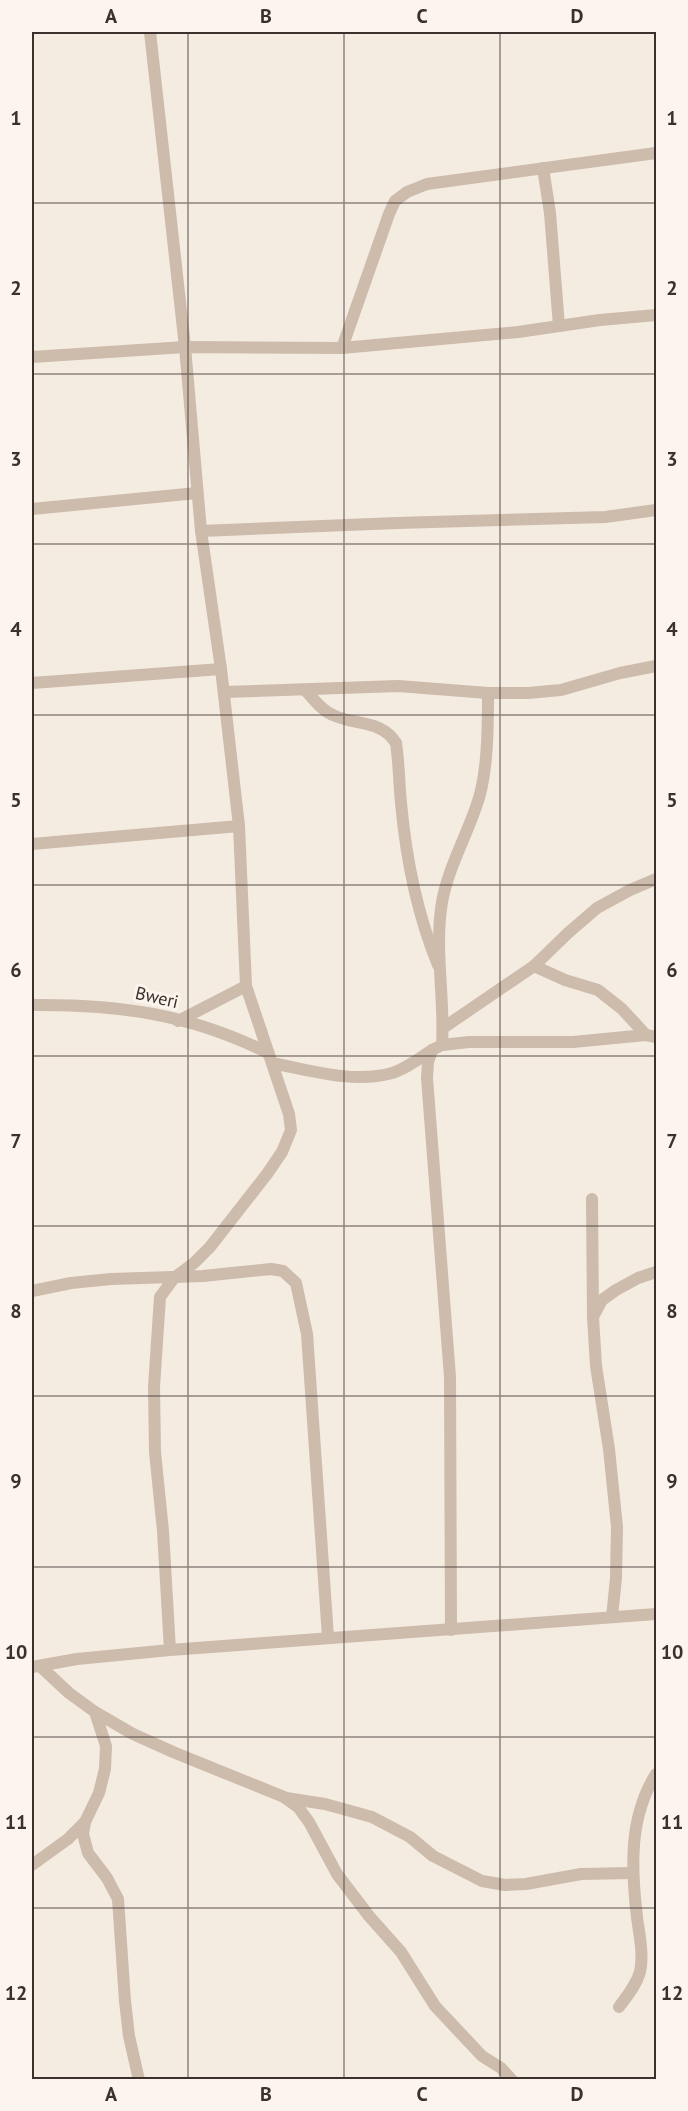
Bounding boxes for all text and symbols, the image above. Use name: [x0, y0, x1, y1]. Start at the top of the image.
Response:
text: A: [105, 3, 118, 29]
text: B: [260, 3, 272, 29]
text: C: [416, 3, 428, 29]
text: D: [571, 3, 584, 29]
text: 1: [10, 105, 22, 131]
text: 1: [666, 105, 678, 131]
text: 2: [10, 275, 22, 301]
text: 2: [666, 275, 678, 301]
text: 3: [10, 446, 22, 472]
text: 3: [666, 446, 678, 472]
text: 4: [10, 616, 22, 642]
text: 4: [666, 616, 678, 642]
text: 5: [10, 787, 22, 813]
text: 5: [666, 787, 678, 813]
text: 6: [10, 957, 22, 983]
text: 6: [666, 957, 678, 983]
street label: Bweri: [133, 981, 181, 1013]
text: 7: [10, 1128, 22, 1154]
text: 7: [666, 1128, 678, 1154]
text: 8: [10, 1298, 22, 1324]
text: 8: [666, 1298, 678, 1324]
text: 9: [10, 1468, 22, 1494]
text: 9: [666, 1468, 678, 1494]
text: 10: [5, 1639, 27, 1665]
text: 10: [661, 1639, 683, 1665]
text: 11: [5, 1809, 27, 1835]
text: 11: [661, 1809, 683, 1835]
text: 12: [5, 1980, 27, 2006]
text: 12: [661, 1980, 683, 2006]
text: A: [105, 2081, 118, 2107]
text: B: [260, 2081, 272, 2107]
text: C: [416, 2081, 428, 2107]
text: D: [571, 2081, 584, 2107]

